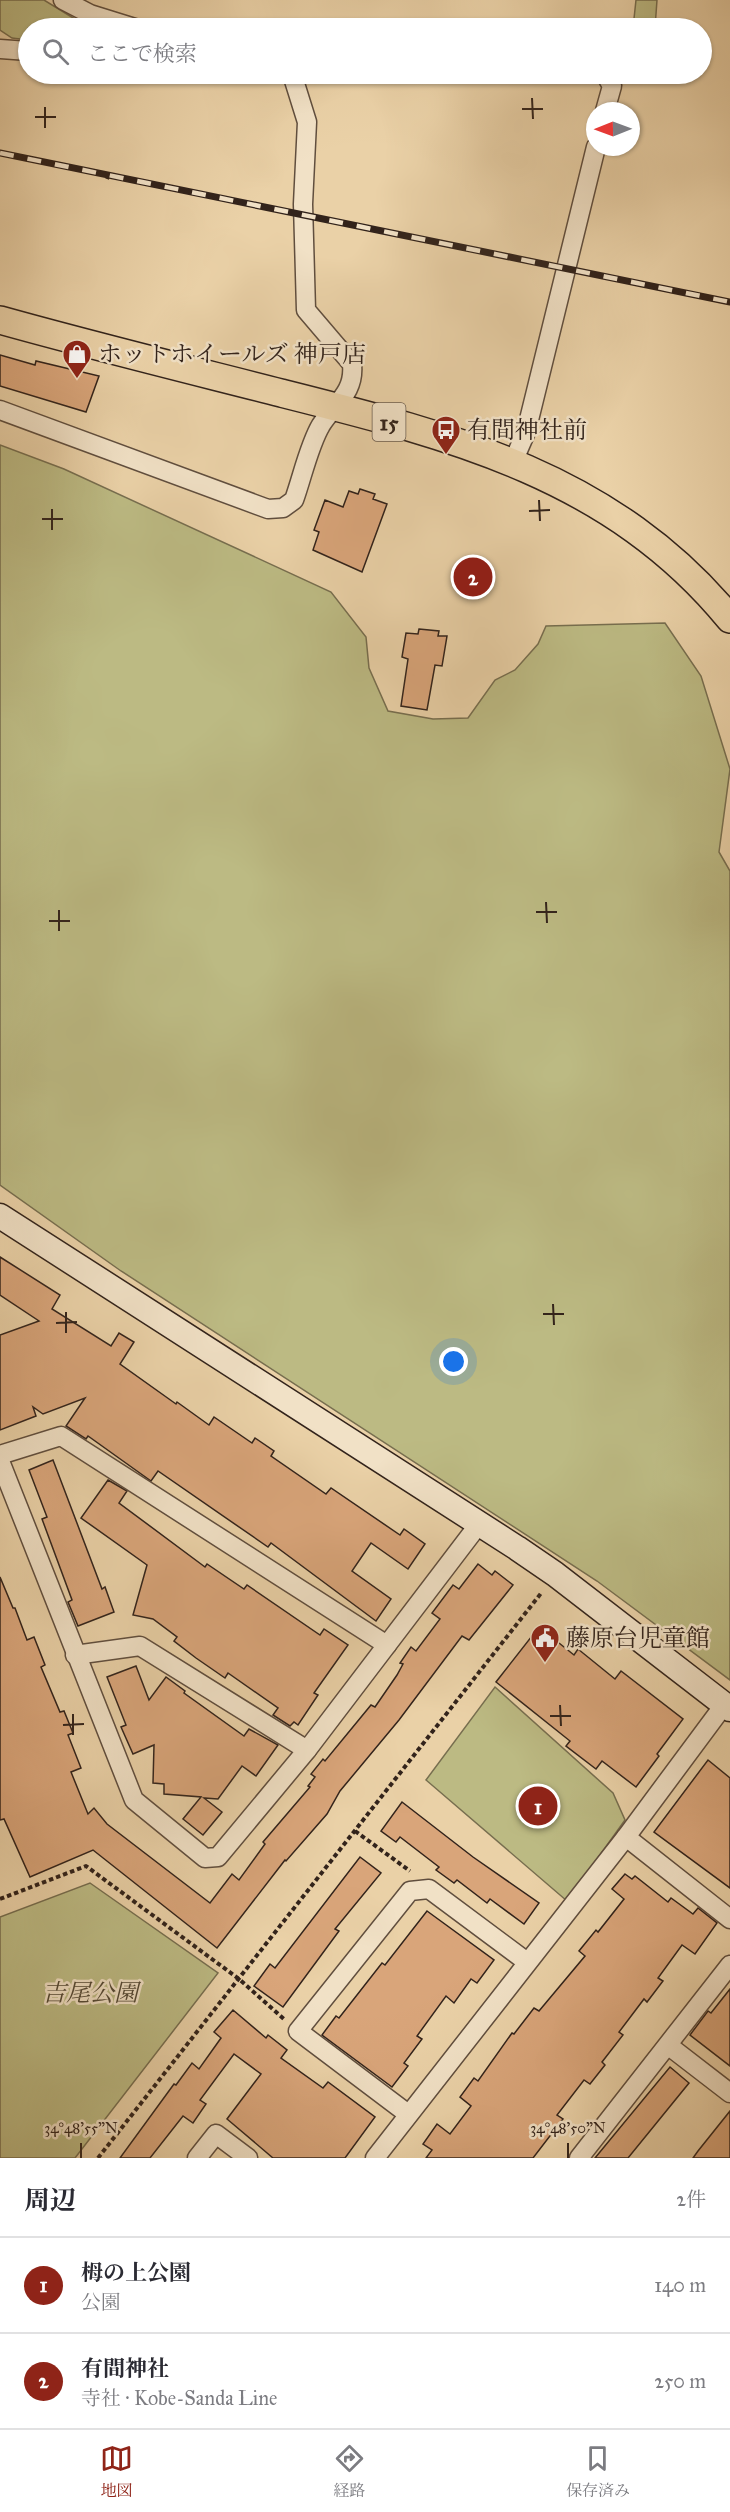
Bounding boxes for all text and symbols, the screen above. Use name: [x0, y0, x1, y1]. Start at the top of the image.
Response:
search box: [18, 18, 712, 84]
icon: search: [39, 35, 72, 68]
text: ここで検索: [87, 40, 197, 67]
north arrow: [586, 102, 640, 156]
shop icon: ホットホイールズ 神戸店: [61, 338, 93, 380]
place label: ホットホイールズ 神戸店: [98, 339, 366, 369]
road number: 15: [372, 403, 406, 441]
bus stop icon: 有間神社前: [430, 414, 462, 456]
place label: 有間神社前: [467, 415, 587, 445]
pin: 2: [454, 554, 492, 600]
your location: [439, 1347, 468, 1376]
public building icon: 藤原台児童館: [529, 1622, 561, 1664]
place label: 藤原台児童館: [566, 1623, 710, 1653]
pin: 1: [518, 1784, 558, 1828]
park label: 吉尾公園: [42, 1978, 142, 2008]
text: 34°48'55"N: [44, 2119, 118, 2137]
text: 34°48'50"N: [530, 2119, 606, 2137]
text: 周辺: [24, 2184, 76, 2216]
text: 2件: [676, 2187, 706, 2211]
text: 栂の上公園: [81, 2259, 191, 2286]
text: 1: [40, 2273, 47, 2297]
text: 140 m: [654, 2273, 706, 2297]
text: 公園: [81, 2290, 121, 2314]
text: 有間神社: [81, 2355, 169, 2382]
text: 2: [39, 2369, 48, 2393]
text: 250 m: [654, 2369, 706, 2393]
text: 寺社 · Kobe-Sanda Line: [81, 2386, 277, 2410]
tab: 地図: [100, 2442, 133, 2501]
tab: 経路: [333, 2442, 366, 2501]
tab: 保存済み: [566, 2442, 630, 2501]

